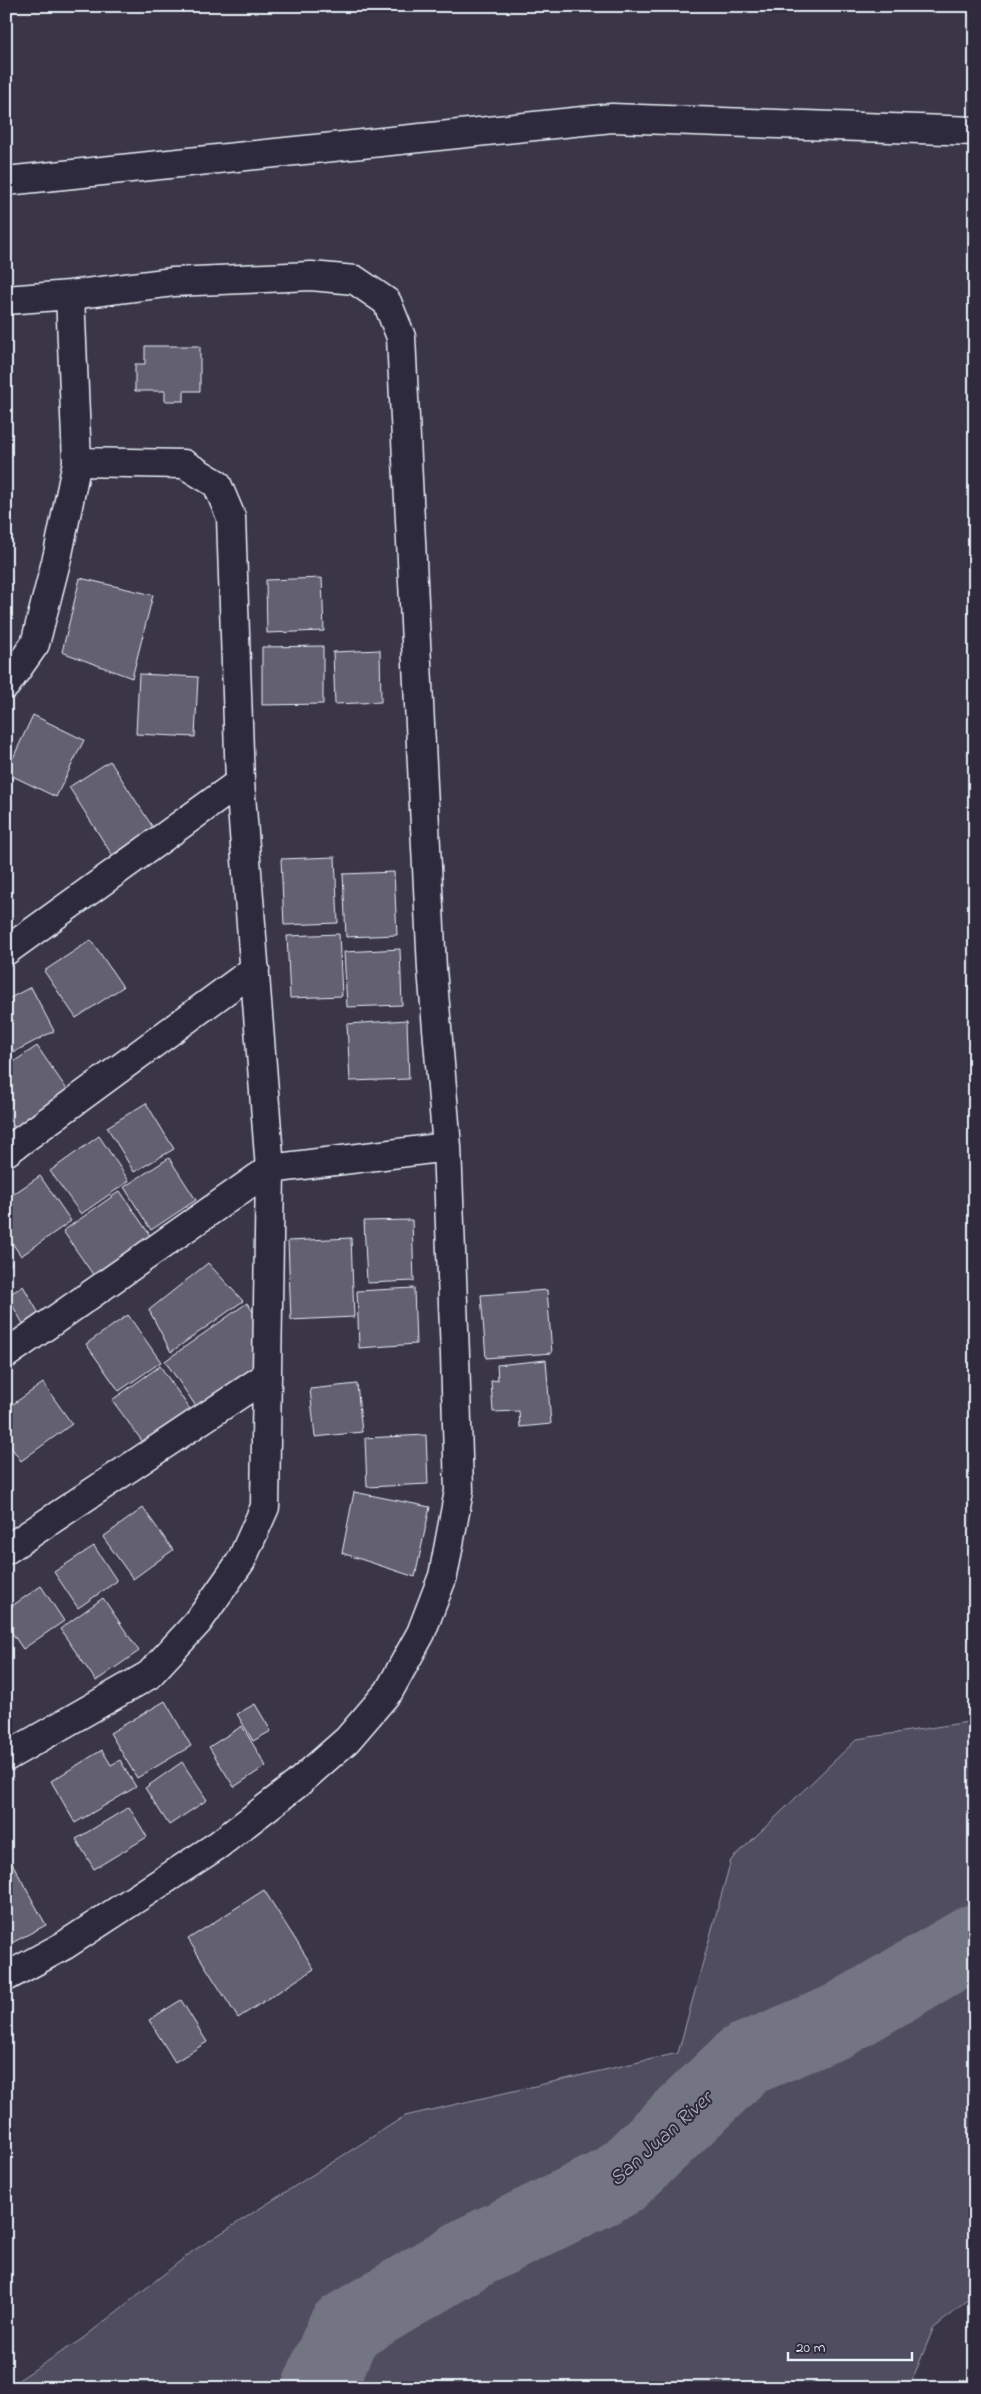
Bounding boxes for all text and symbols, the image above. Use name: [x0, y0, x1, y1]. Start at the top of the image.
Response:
water label: San Juan River: [603, 2083, 721, 2194]
scale bar: [788, 2329, 912, 2361]
text: 20 m: [796, 2337, 826, 2359]

